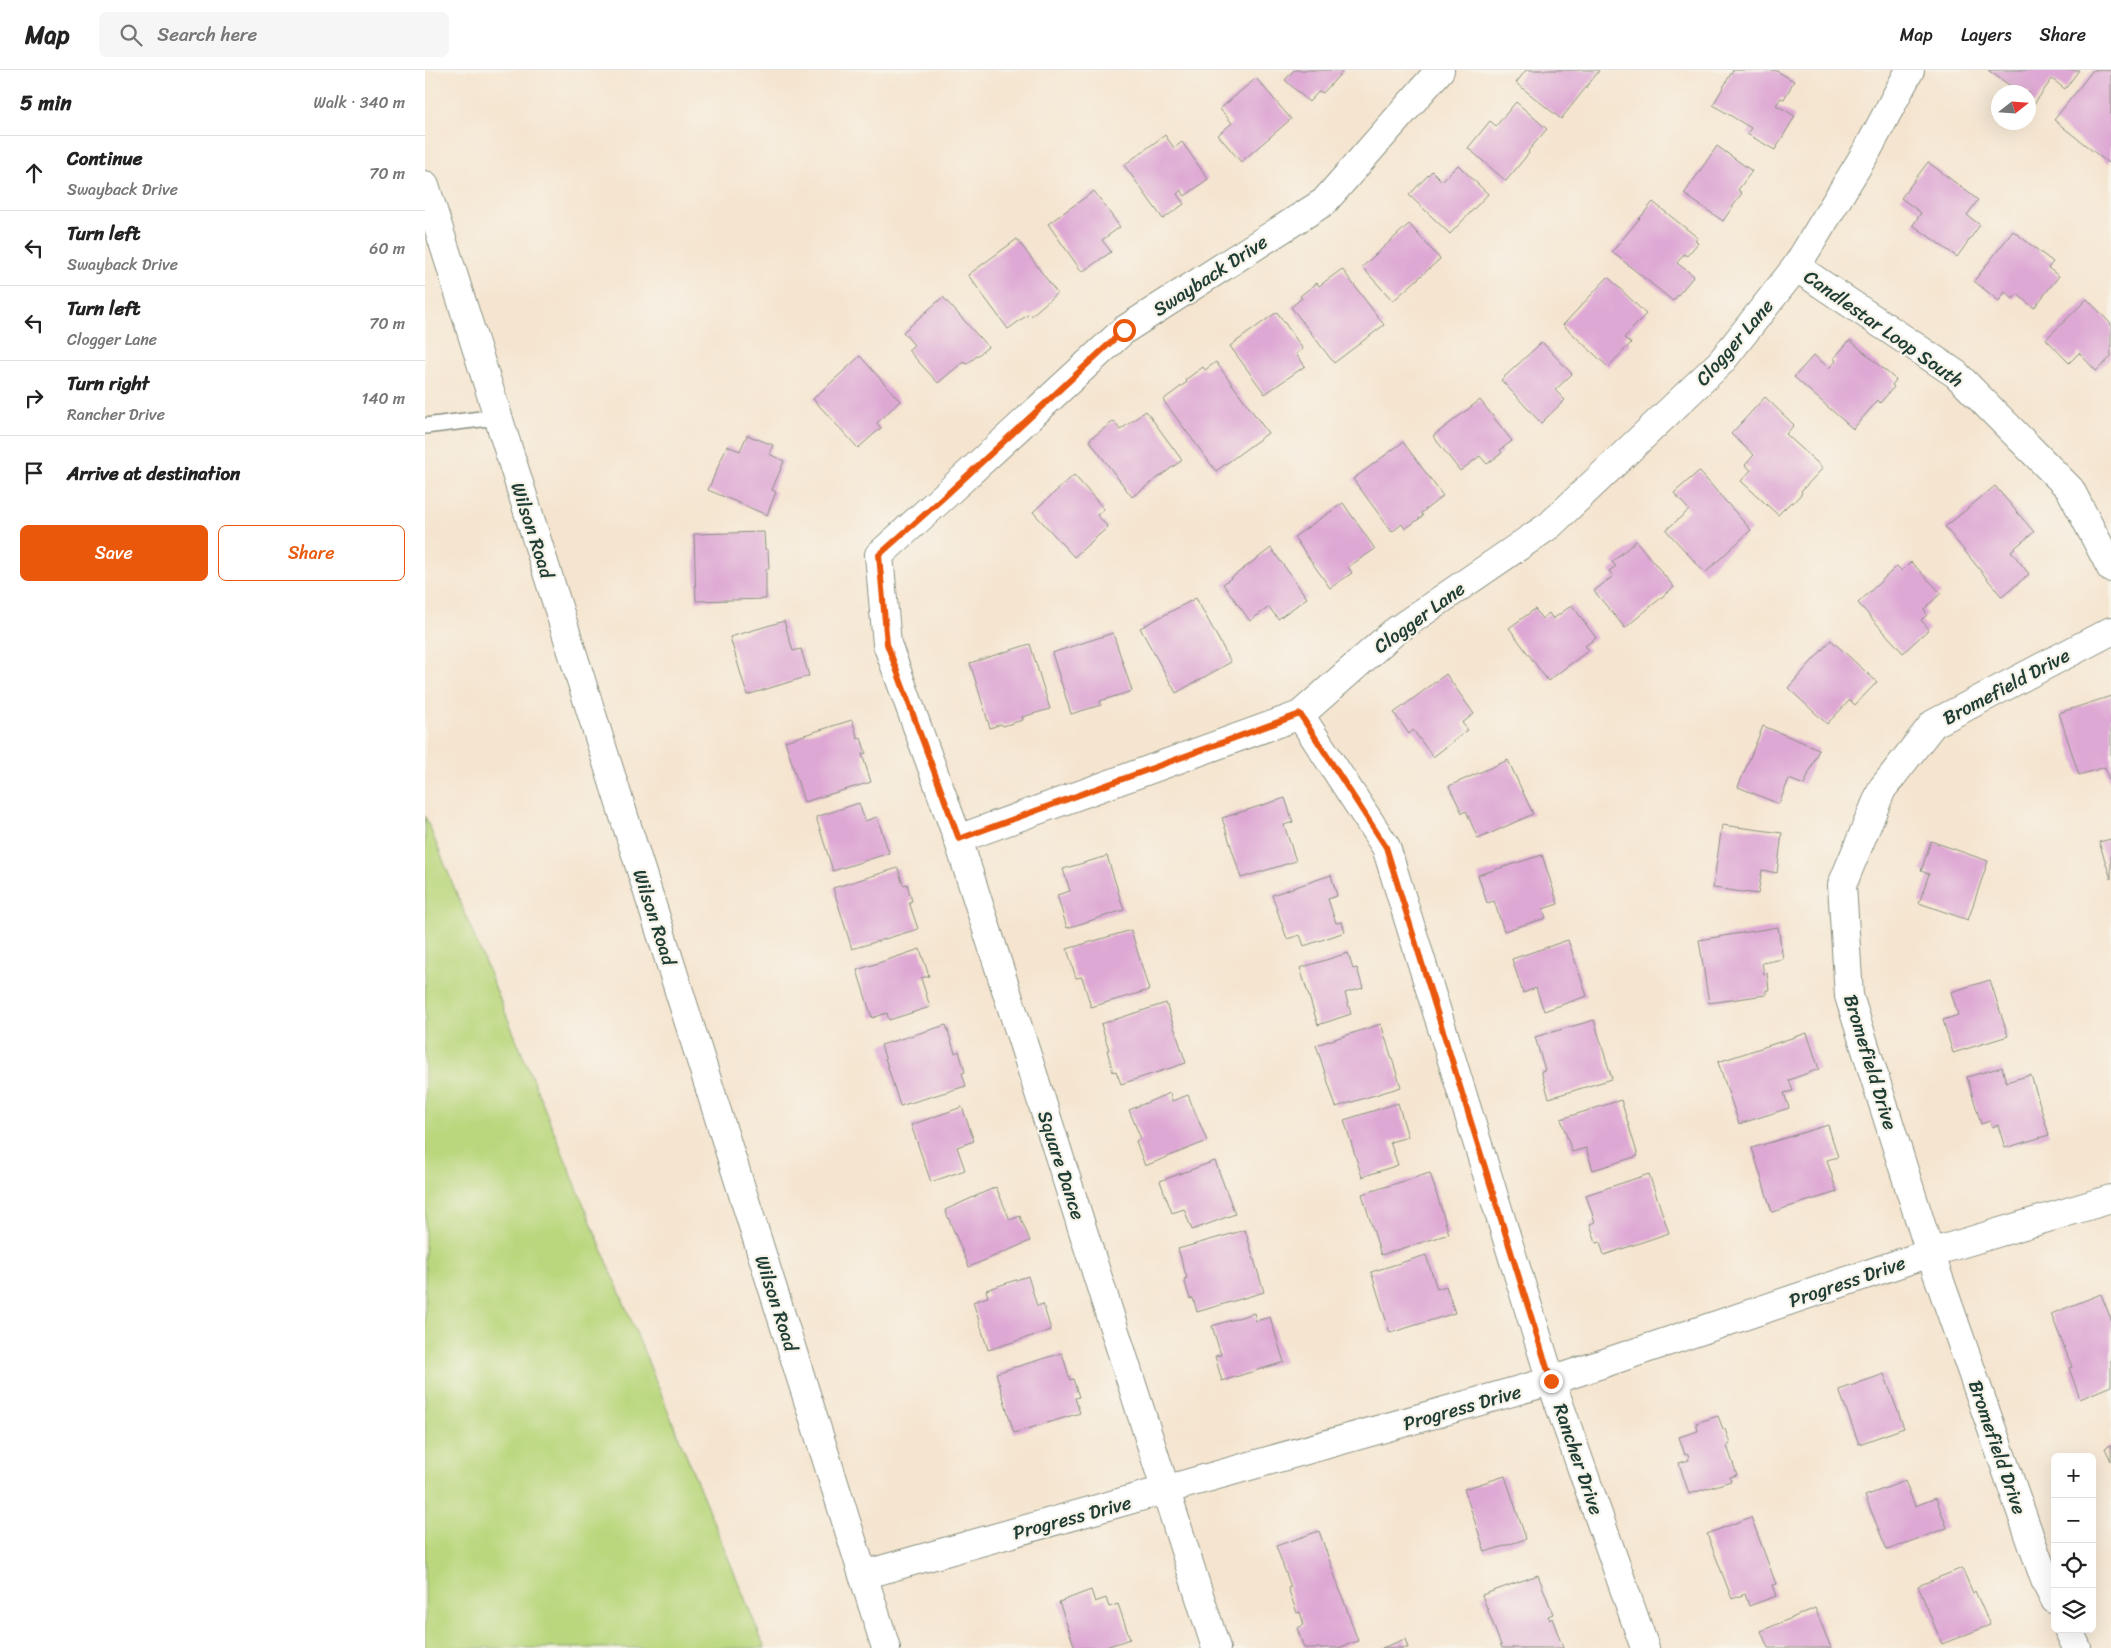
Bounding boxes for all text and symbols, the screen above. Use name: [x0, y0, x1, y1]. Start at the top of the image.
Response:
search box: [99, 12, 449, 57]
text: Map: [25, 14, 69, 56]
text: Search here: [157, 18, 257, 51]
text: Map: [1900, 19, 1933, 51]
text: Layers: [1961, 19, 2012, 51]
text: Share: [2040, 19, 2086, 51]
icon: search: [117, 21, 145, 49]
text: 5 min: [20, 84, 72, 122]
north arrow: [1991, 85, 2036, 130]
text: Walk · 340 m: [314, 88, 405, 117]
text: Continue: [67, 142, 143, 175]
icon: ahead: [20, 159, 48, 187]
text: 70 m: [369, 159, 405, 188]
text: Swayback Drive: [67, 175, 178, 204]
text: Turn left: [67, 217, 140, 250]
street label: Swayback Drive: [1146, 226, 1275, 325]
icon: left: [20, 234, 48, 262]
text: 60 m: [369, 234, 405, 263]
text: Swayback Drive: [67, 250, 178, 279]
street label: Candlestar Loop South: [1797, 261, 1971, 396]
street label: Clogger Lane: [1687, 291, 1782, 394]
text: Turn left: [67, 292, 140, 325]
icon: left: [20, 309, 48, 337]
text: 70 m: [369, 309, 405, 338]
route start: [1113, 319, 1136, 342]
text: Clogger Lane: [67, 325, 157, 354]
text: Turn right: [67, 367, 149, 400]
icon: right: [20, 384, 48, 412]
text: 140 m: [362, 384, 405, 413]
text: Rancher Drive: [67, 400, 165, 429]
text: Arrive at destination: [67, 457, 240, 490]
icon: arrive: [20, 459, 48, 487]
street label: Wilson Road: [501, 478, 564, 584]
button: Save: [20, 525, 208, 581]
button: Share: [218, 525, 405, 581]
street label: Clogger Lane: [1366, 572, 1472, 662]
street label: Bromefield Drive: [1937, 639, 2076, 734]
street label: Wilson Road: [623, 865, 686, 971]
street label: Bromefield Drive: [1834, 990, 1907, 1134]
street label: Square Dance: [1028, 1106, 1095, 1224]
street label: Progress Drive: [1784, 1246, 1910, 1317]
street label: Wilson Road: [745, 1251, 808, 1357]
route end: [1540, 1370, 1563, 1393]
street label: Progress Drive: [1399, 1375, 1525, 1440]
street label: Bromefield Drive: [1959, 1375, 2036, 1519]
street label: Rancher Drive: [1544, 1399, 1613, 1520]
map controls: [2051, 1453, 2096, 1633]
button: +: [2051, 1453, 2096, 1498]
street label: Progress Drive: [1009, 1486, 1135, 1549]
button: −: [2051, 1498, 2096, 1543]
button: locate: [2051, 1543, 2096, 1588]
button: layers: [2051, 1588, 2096, 1633]

